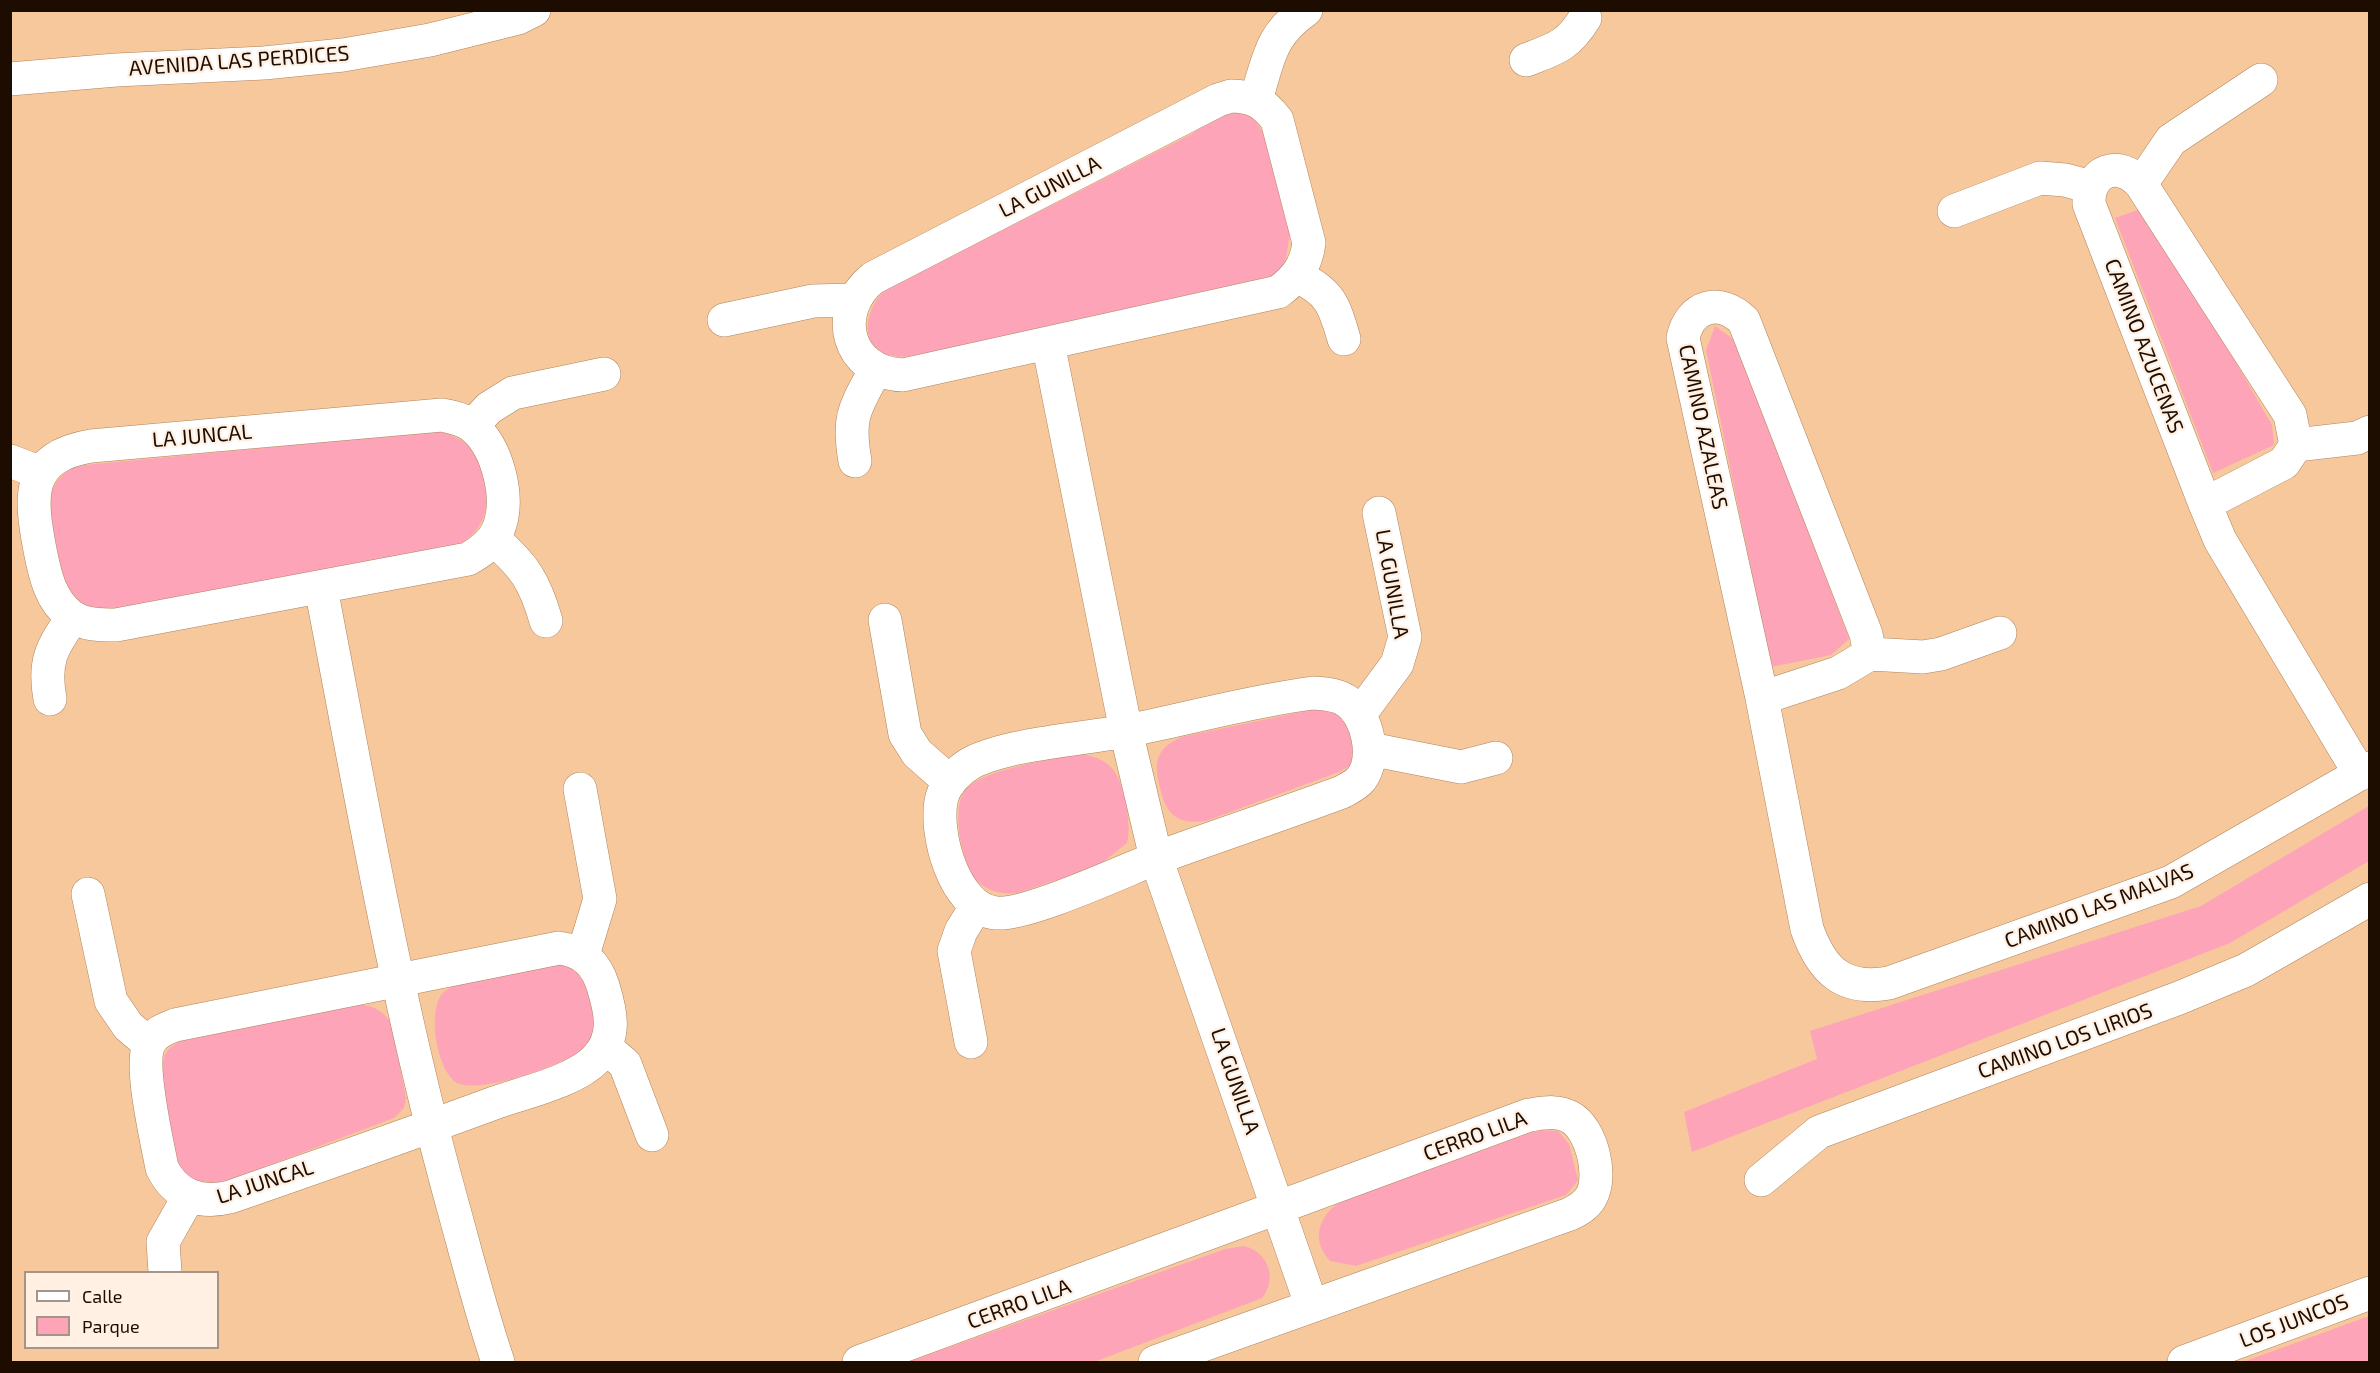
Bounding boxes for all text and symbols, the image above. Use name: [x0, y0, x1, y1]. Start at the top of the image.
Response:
street label: AVENIDA LAS PERDICES: [128, 41, 350, 81]
street label: LA GUNILLA: [995, 151, 1105, 223]
street label: CAMINO AZUCENAS: [2099, 255, 2189, 437]
street label: CAMINO AZALEAS: [1673, 342, 1733, 512]
street label: LA JUNCAL: [151, 419, 253, 453]
street label: LA GUNILLA: [1370, 527, 1414, 641]
street label: CAMINO LAS MALVAS: [2001, 858, 2197, 954]
street label: CAMINO LOS LIRIOS: [1974, 998, 2156, 1084]
street label: LA GUNILLA: [1205, 1025, 1265, 1137]
street label: CERRO LILA: [1420, 1106, 1530, 1166]
street label: LA JUNCAL: [213, 1155, 317, 1209]
legend: [24, 1271, 219, 1349]
street label: CERRO LILA: [964, 1274, 1074, 1334]
text: Calle: [82, 1285, 123, 1307]
street label: LOS JUNCOS: [2236, 1289, 2352, 1353]
text: Parque: [82, 1315, 140, 1337]

